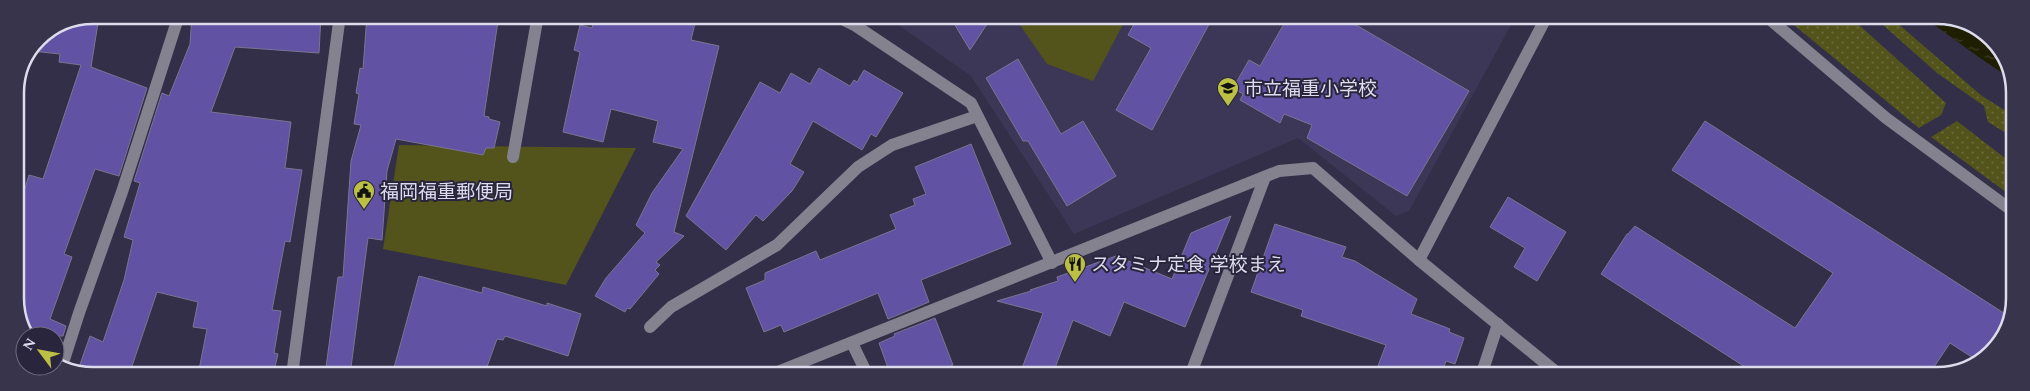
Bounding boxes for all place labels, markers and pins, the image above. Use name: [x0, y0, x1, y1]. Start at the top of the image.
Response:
place label: 市立福重小学校: [1244, 75, 1377, 104]
school or university icon: 市立福重小学校: [1216, 76, 1240, 107]
place label: 福岡福重郵便局: [380, 178, 513, 207]
public building icon: 福岡福重郵便局: [352, 179, 376, 210]
place label: スタミナ定食 学校まえ: [1091, 251, 1286, 280]
restaurant icon: スタミナ定食 学校まえ: [1063, 252, 1087, 283]

